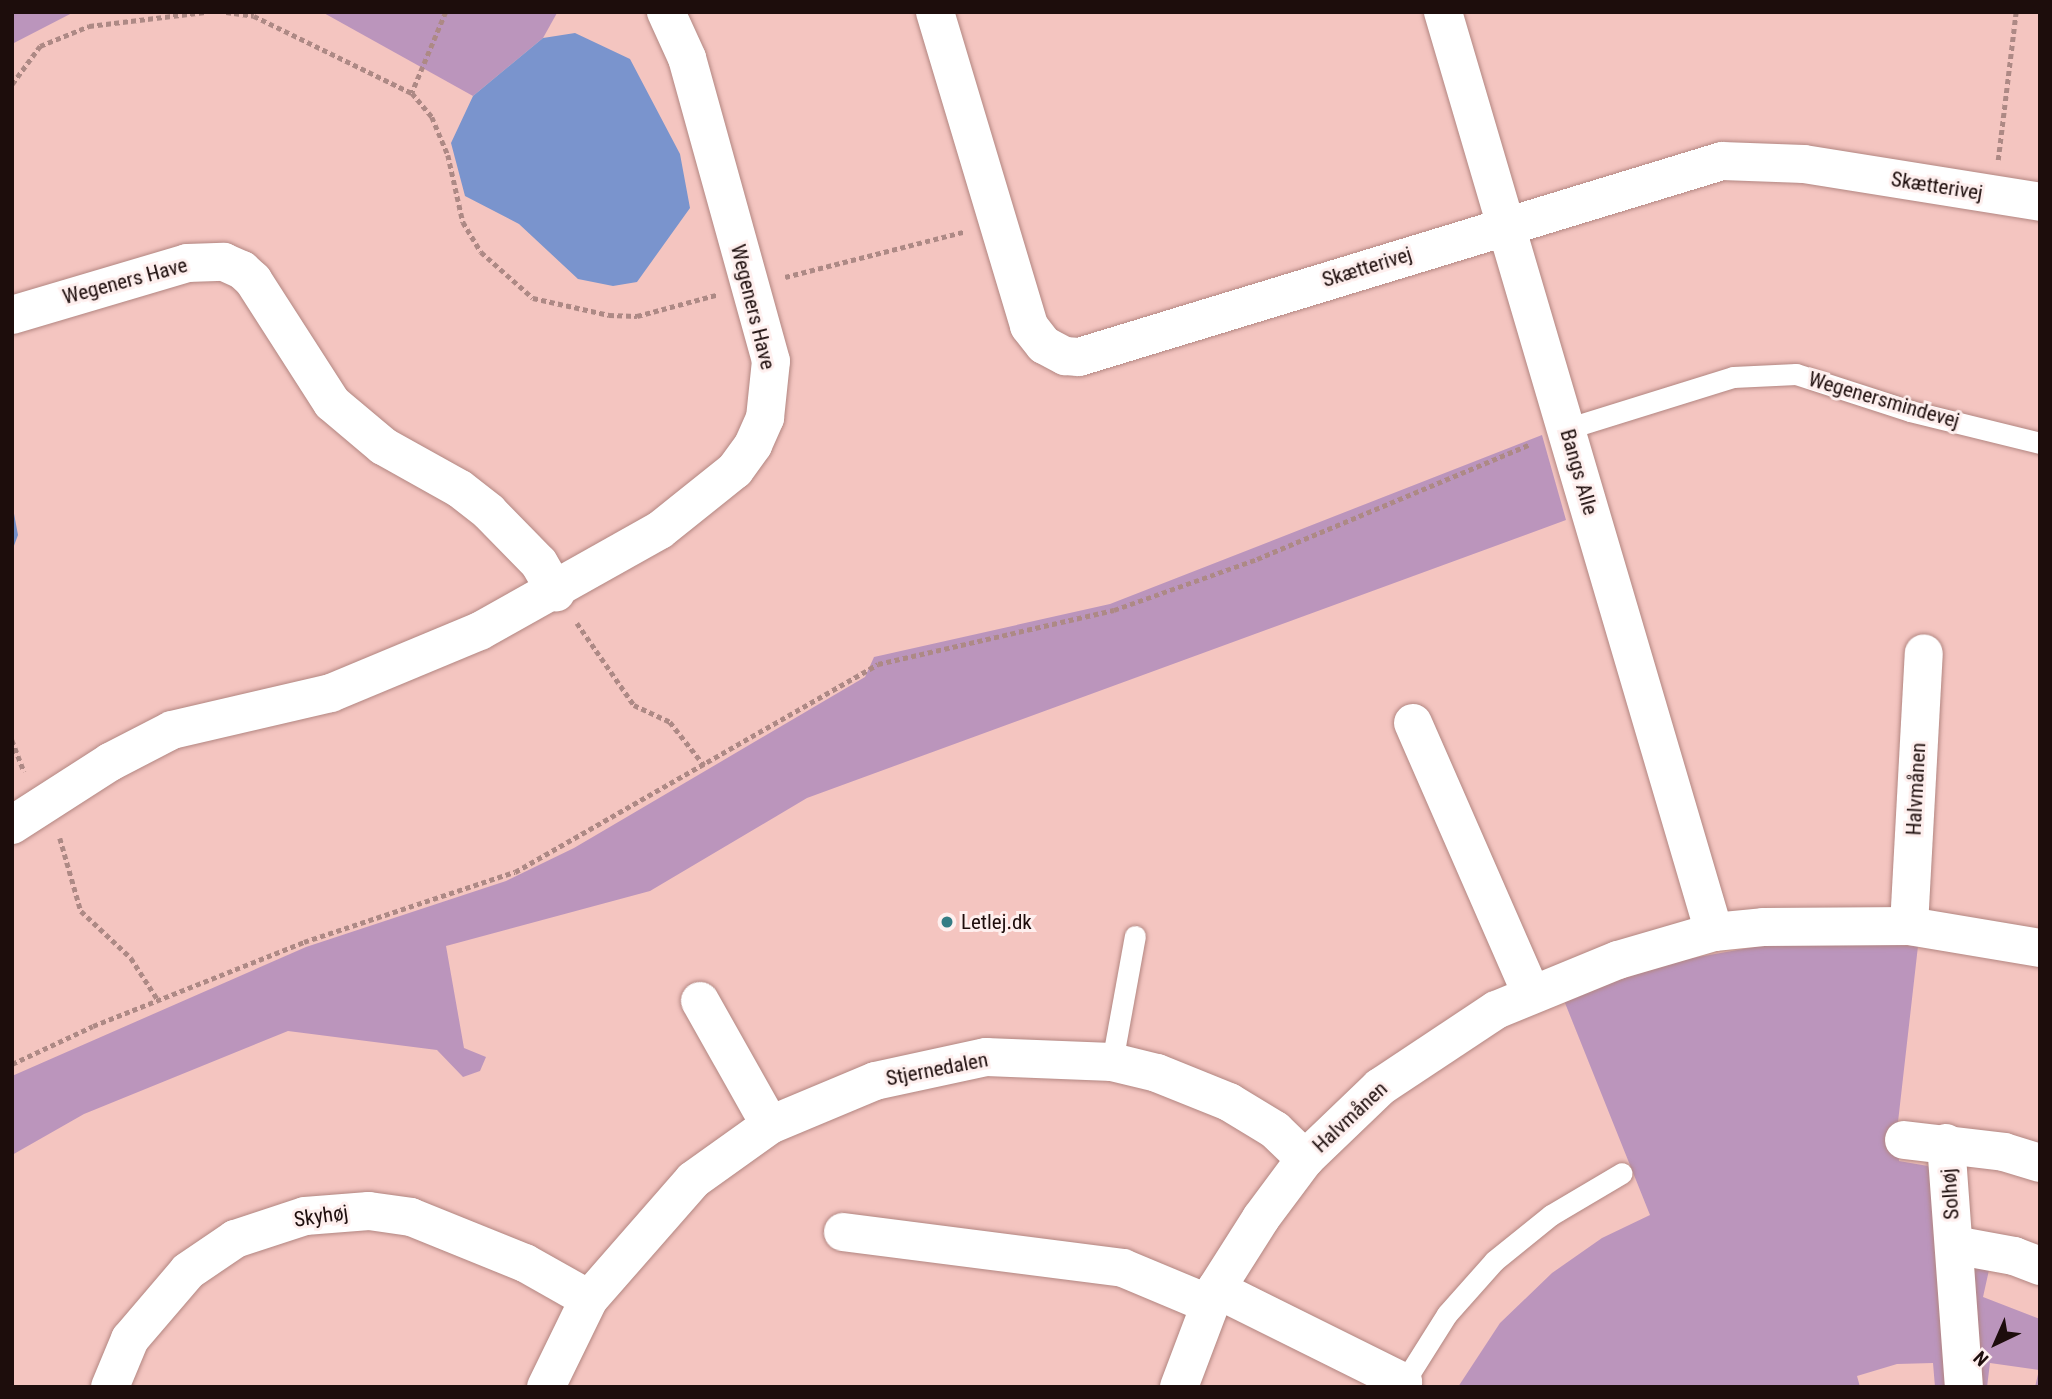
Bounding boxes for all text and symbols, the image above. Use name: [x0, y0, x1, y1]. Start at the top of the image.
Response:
street label: Skætterivej: [1889, 166, 1985, 206]
street label: Skætterivej: [1319, 241, 1415, 293]
street label: Wegeners Have: [725, 242, 781, 372]
street label: Wegeners Have: [60, 252, 190, 310]
street label: Wegenersmindevej: [1806, 366, 1962, 434]
street label: Bangs Alle: [1555, 426, 1603, 518]
street label: Halvmånen: [1901, 742, 1931, 836]
place label: Letlej.dk: [961, 909, 1032, 935]
marker: Letlej.dk: [939, 914, 955, 930]
street label: Stjernedalen: [884, 1047, 990, 1091]
street label: Halvmånen: [1307, 1076, 1393, 1158]
street label: Solhøj: [1936, 1167, 1964, 1221]
street label: Skyhøj: [292, 1200, 350, 1232]
north arrow: [1961, 1308, 2031, 1378]
text: N: [1969, 1346, 1993, 1371]

